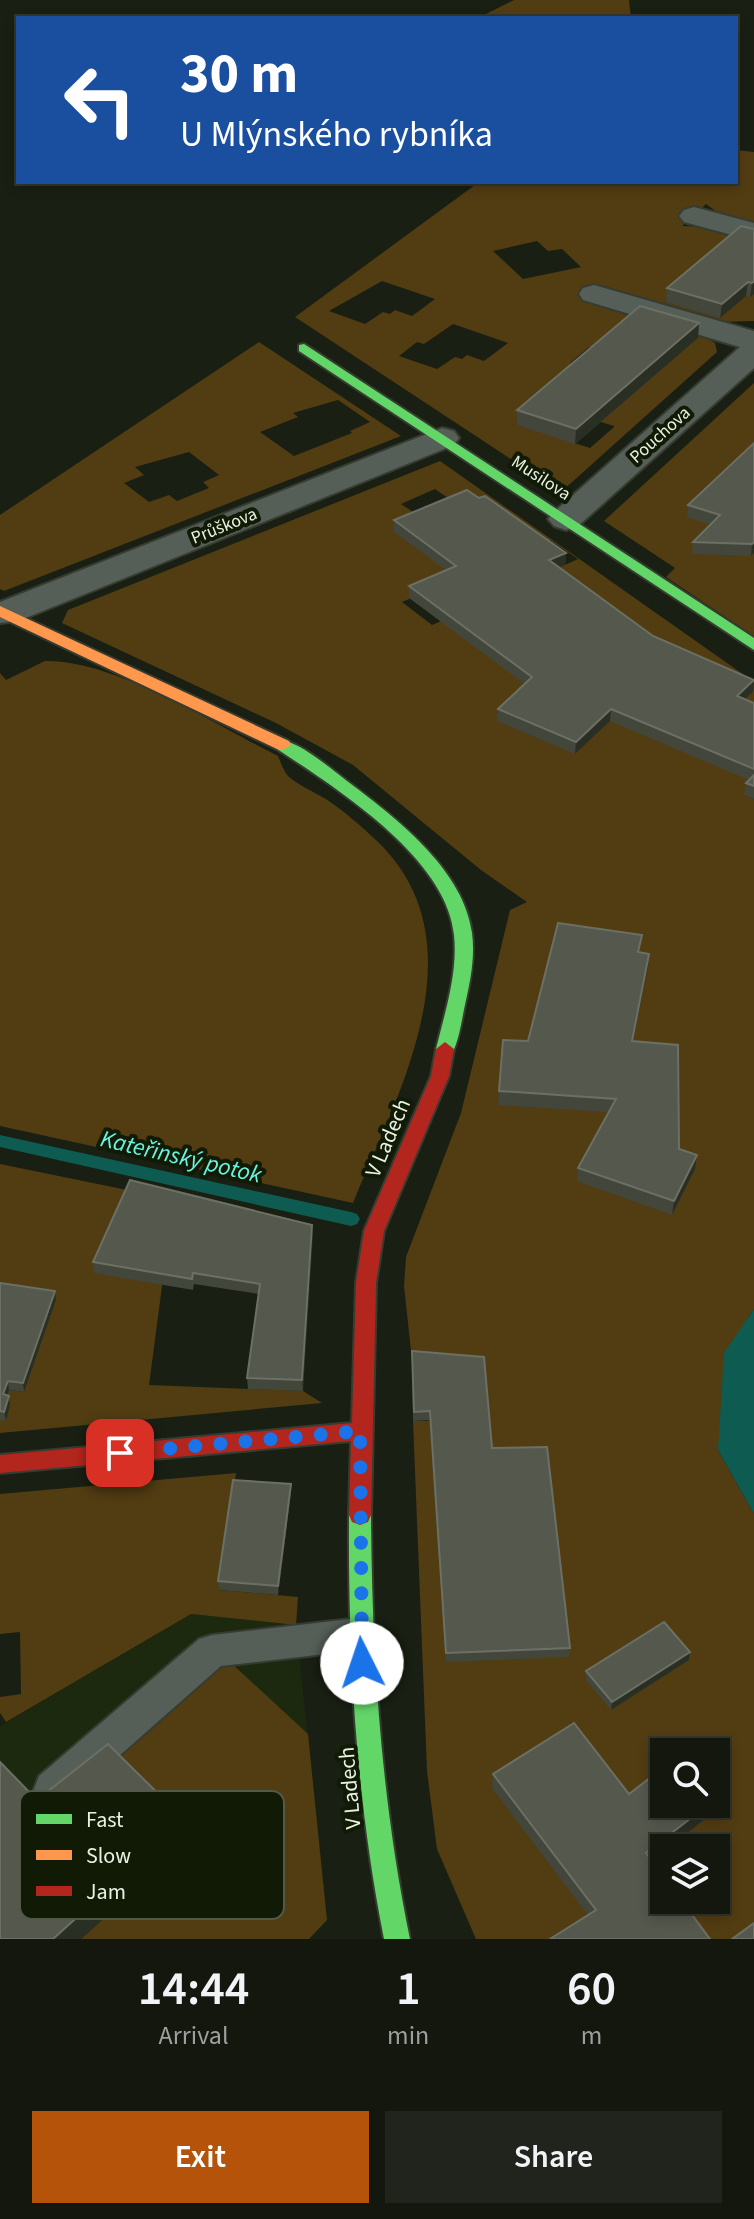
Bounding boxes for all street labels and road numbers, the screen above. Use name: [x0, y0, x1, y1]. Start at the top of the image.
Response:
street label: Pouchova: [624, 401, 696, 469]
street label: Musilova: [506, 449, 576, 507]
street label: Průškova: [187, 501, 261, 551]
street label: V Ladech: [357, 1094, 419, 1182]
street label: V Ladech: [330, 1745, 370, 1831]

